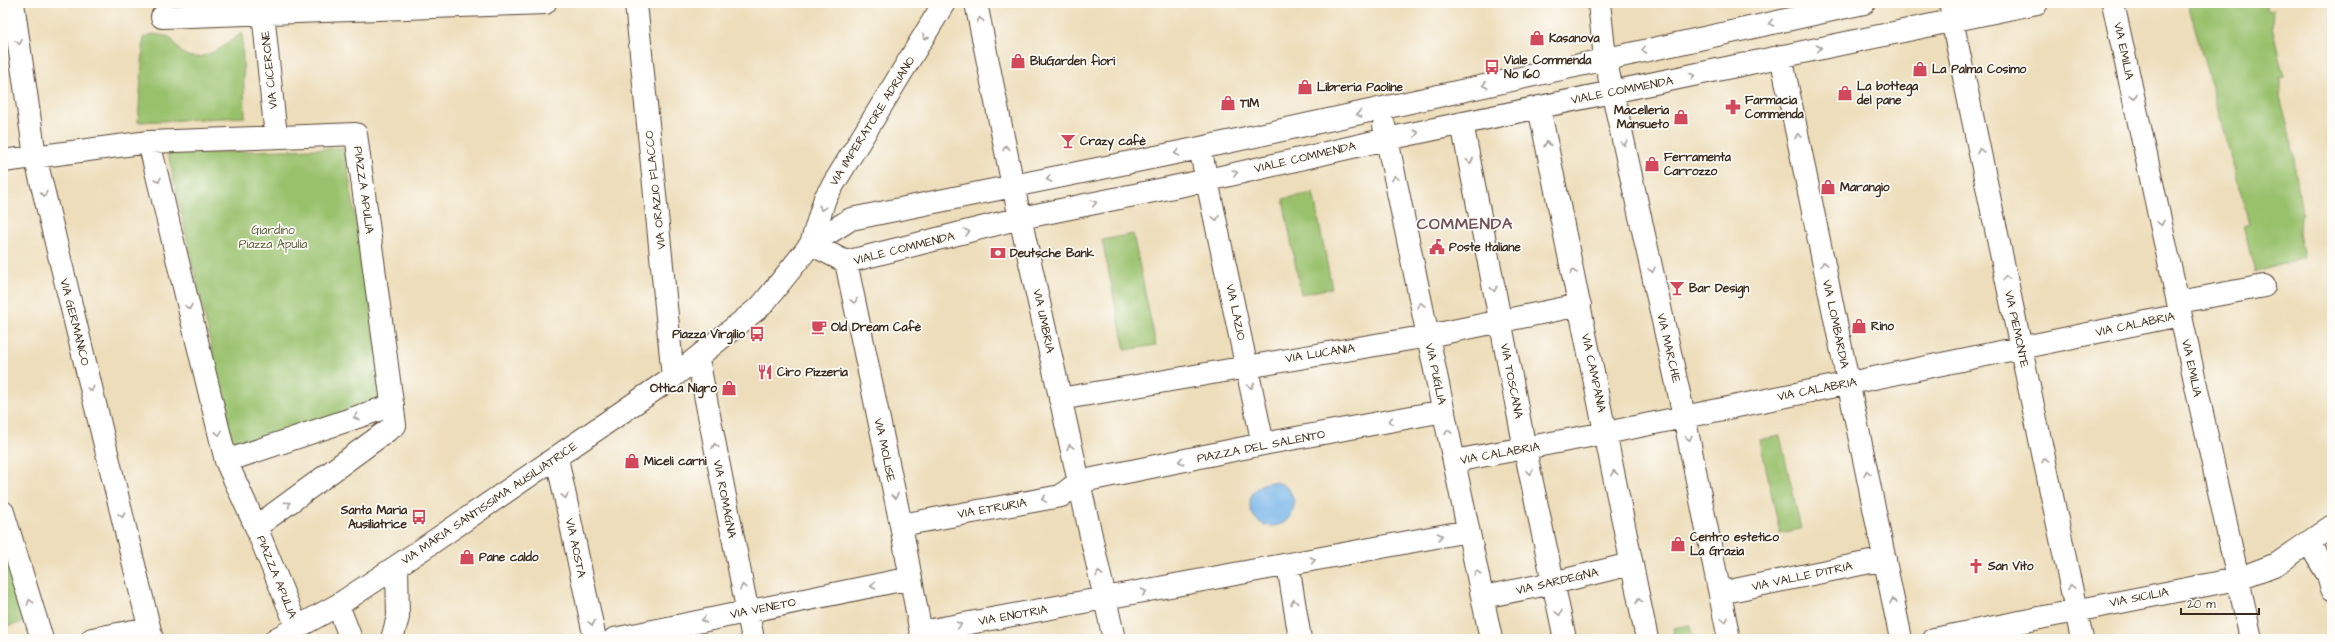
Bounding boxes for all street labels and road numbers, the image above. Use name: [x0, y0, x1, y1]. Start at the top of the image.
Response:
street label: VIA EMILIA: [2109, 21, 2138, 82]
street label: VIA CICERONE: [257, 30, 282, 110]
street label: VIA IMPERATORE ADRIANO: [826, 53, 919, 189]
street label: VIALE COMMENDA: [1570, 72, 1675, 109]
street label: VIA ORAZIO FLACCO: [641, 130, 670, 250]
street label: VIALE COMMENDA: [1253, 137, 1358, 177]
street label: PIAZZA APULIA: [349, 145, 378, 235]
street label: VIALE COMMENDA: [852, 228, 957, 269]
street label: VIA GERMANICO: [55, 277, 94, 367]
street label: VIA LOMBARDIA: [1818, 278, 1853, 370]
street label: VIA LAZIO: [1221, 282, 1250, 342]
street label: VIA UMBRIA: [1028, 288, 1059, 355]
street label: VIA PIEMONTE: [2000, 289, 2033, 369]
street label: VIA CALABRIA: [2094, 308, 2177, 341]
street label: VIA MARCHE: [1652, 312, 1685, 385]
street label: VIA CAMPANIA: [1577, 332, 1610, 414]
street label: VIA EMILIA: [2177, 338, 2206, 399]
street label: VIA LUCANIA: [1284, 340, 1356, 367]
street label: VIA PUGLIA: [1421, 342, 1450, 407]
street label: VIA TOSCANA: [1496, 342, 1527, 421]
street label: VIA CALABRIA: [1776, 373, 1859, 406]
street label: VIA MOLISE: [869, 417, 900, 484]
street label: PIAZZA DEL SALENTO: [1196, 426, 1327, 467]
street label: VIA MARIA SANTISSIMA AUSILIATRICE: [398, 438, 581, 569]
street label: VIA CALABRIA: [1459, 438, 1542, 469]
street label: VIA ROMAGNA: [709, 458, 741, 540]
street label: VIA ETRURIA: [956, 494, 1028, 523]
street label: VIA AOSTA: [561, 517, 590, 580]
street label: PIAZZA APULIA: [252, 533, 301, 622]
street label: VIA VALLE D'ITRIA: [1750, 557, 1854, 595]
street label: VIA SARDEGNA: [1514, 564, 1600, 599]
street label: VIA SICILIA: [2108, 583, 2170, 612]
street label: VIA VENETO: [729, 594, 797, 623]
street label: VIA ENOTRIA: [977, 601, 1049, 630]

